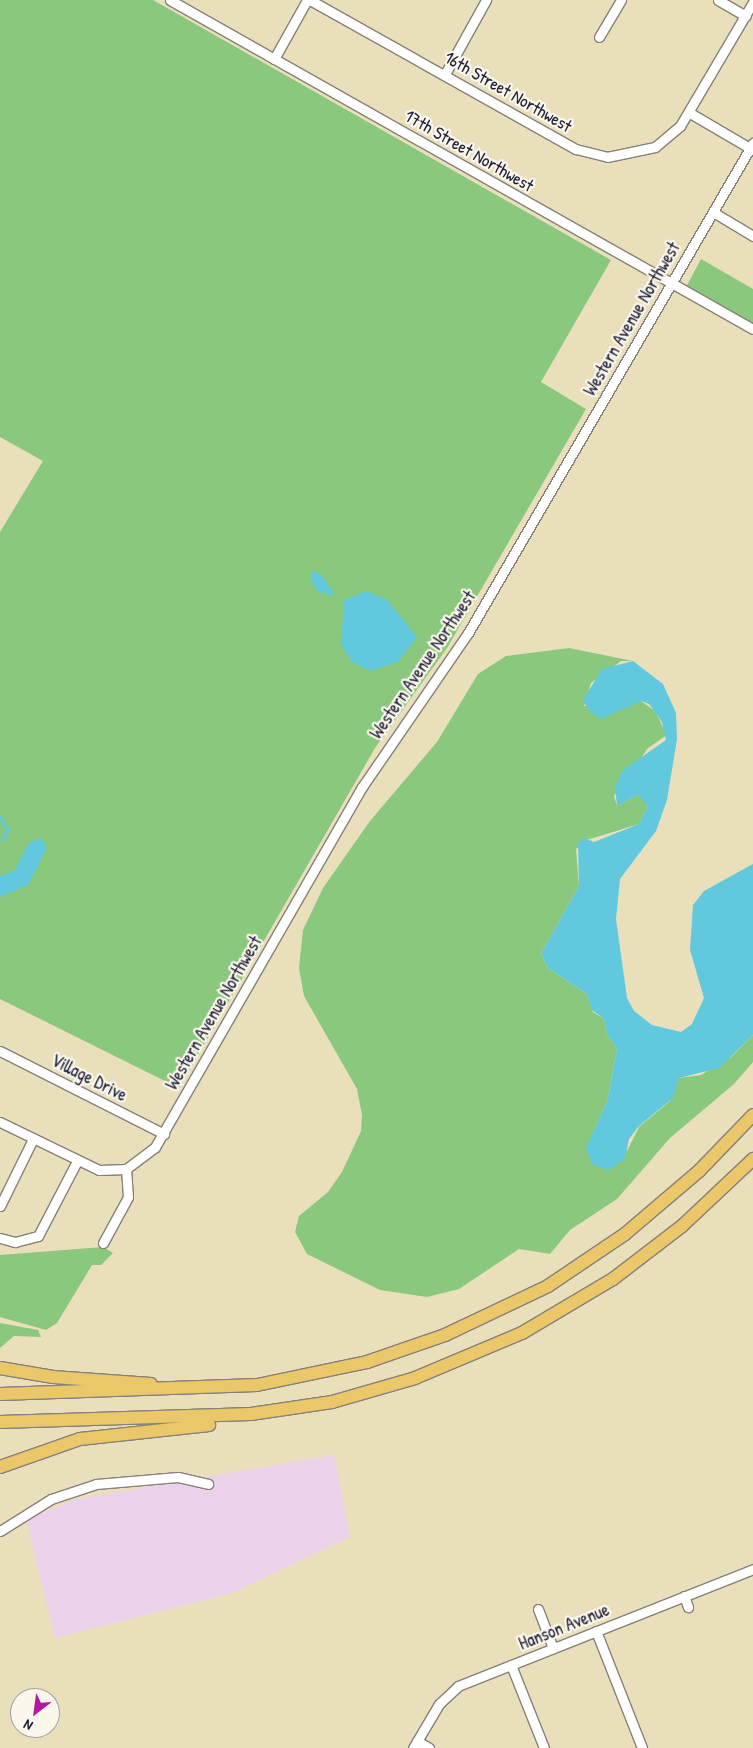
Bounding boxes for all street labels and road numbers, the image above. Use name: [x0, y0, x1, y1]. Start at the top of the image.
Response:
street label: 16th Street Northwest: [440, 47, 576, 137]
street label: 17th Street Northwest: [401, 105, 537, 197]
street label: Western Avenue Northwest: [579, 238, 685, 400]
street label: Western Avenue Northwest: [365, 587, 481, 743]
street label: Western Avenue Northwest: [161, 932, 267, 1094]
street label: Village Drive: [47, 1050, 131, 1106]
street label: Hanson Avenue: [516, 1599, 612, 1655]

